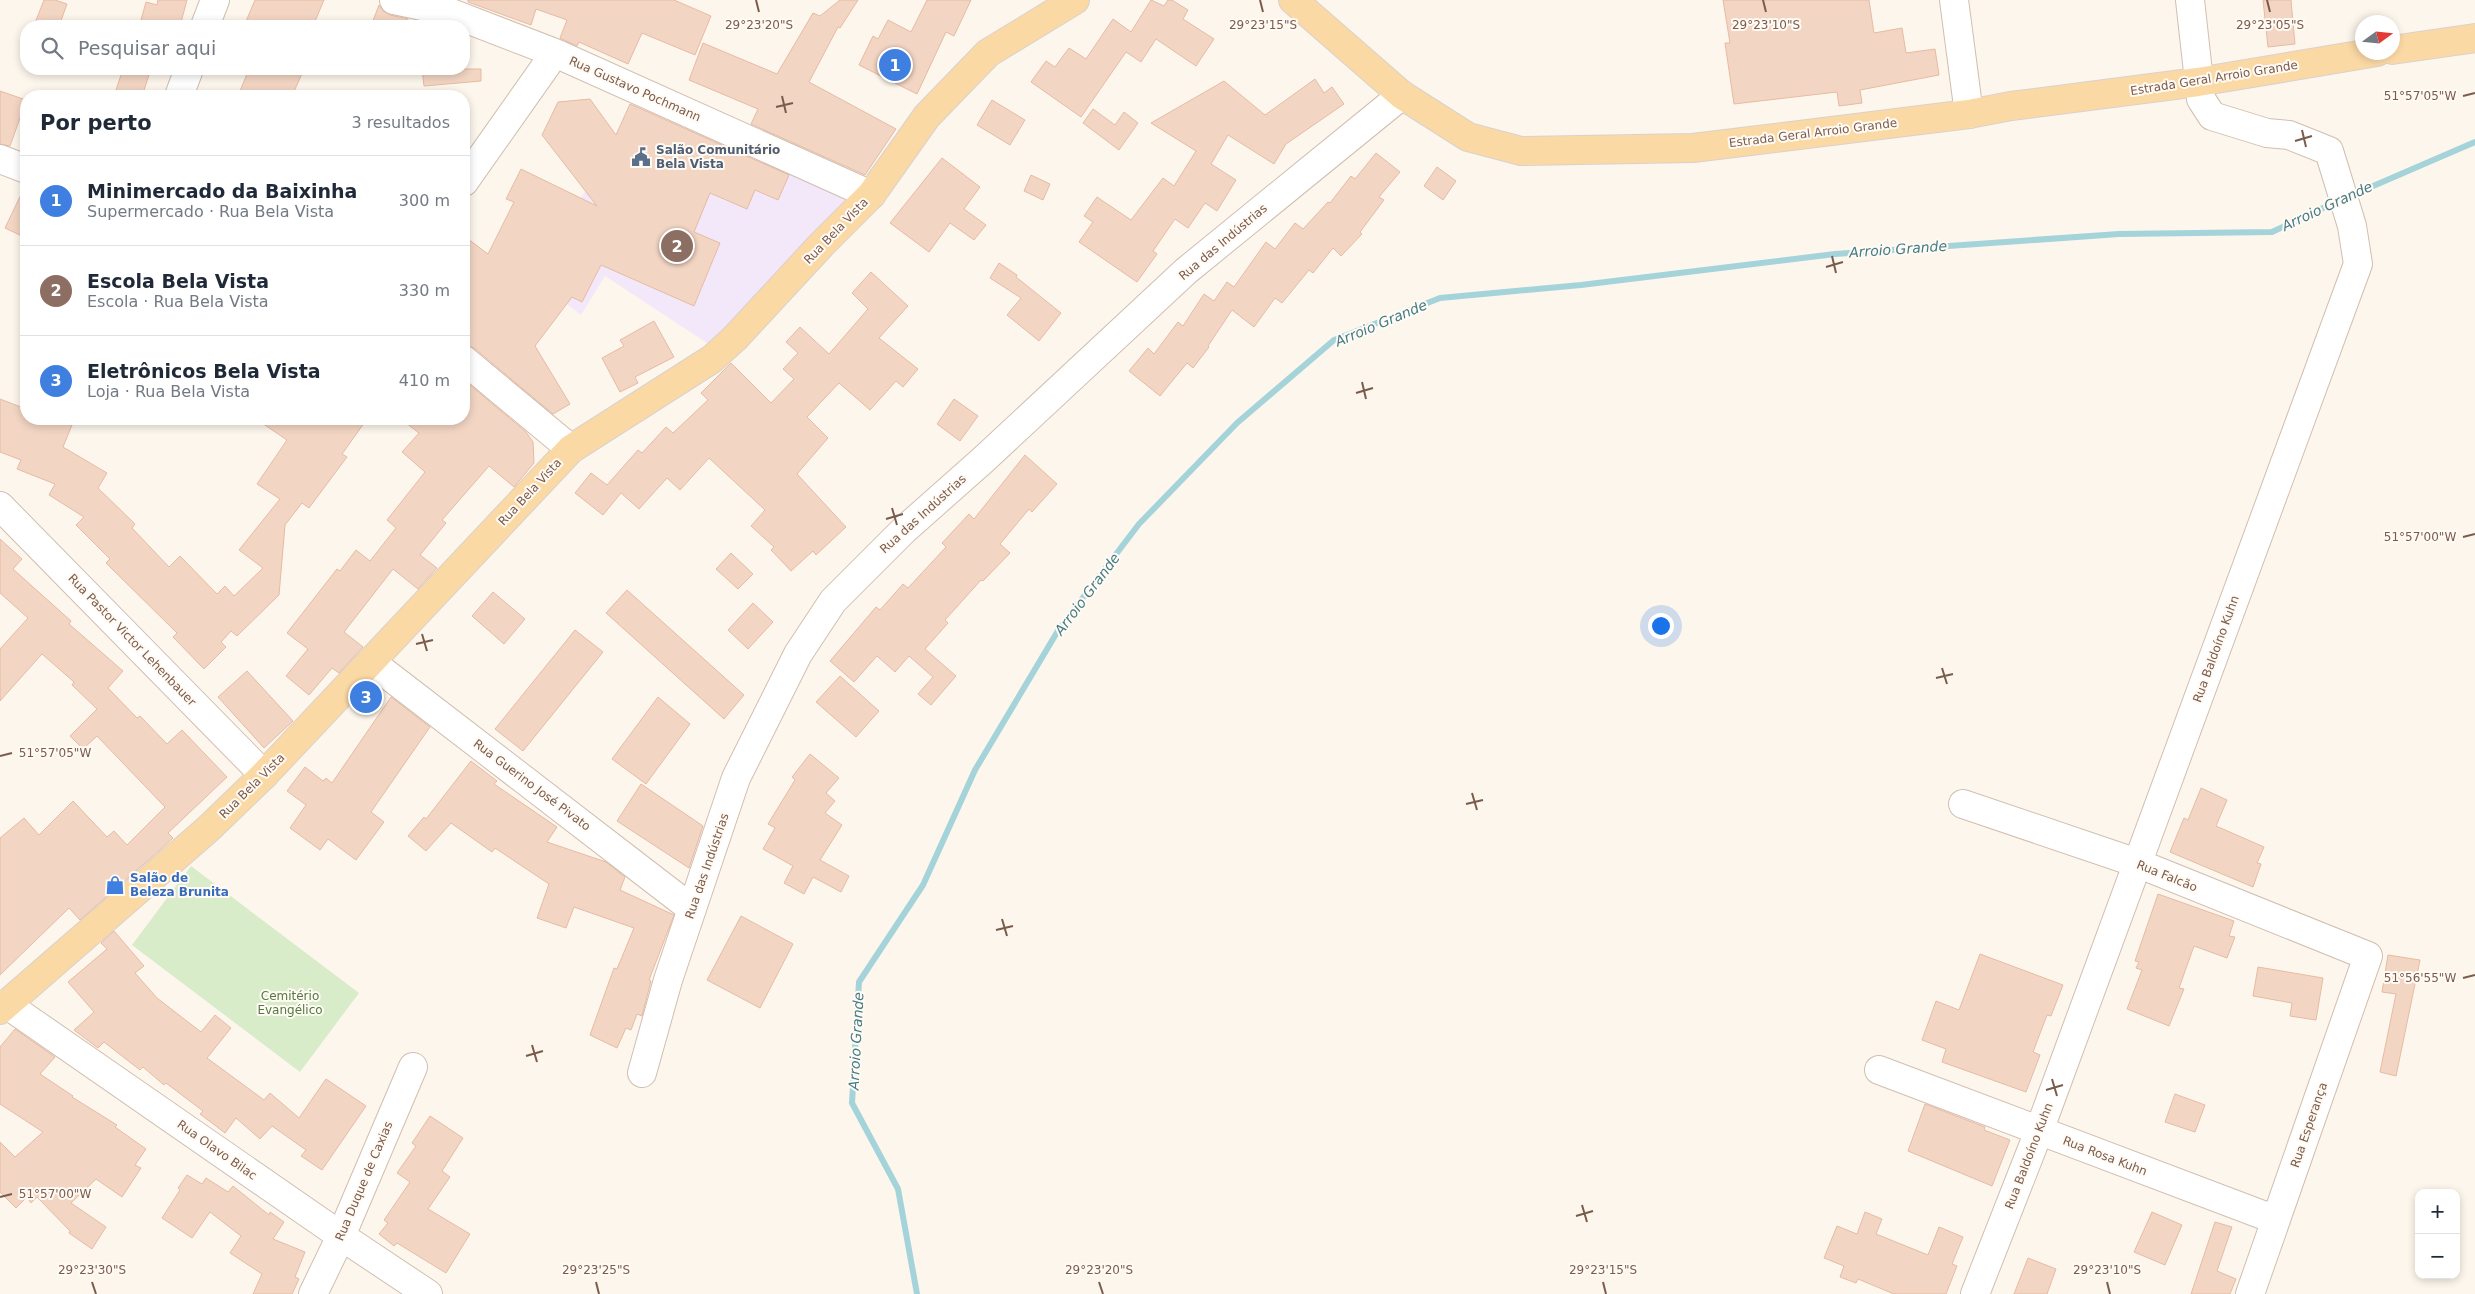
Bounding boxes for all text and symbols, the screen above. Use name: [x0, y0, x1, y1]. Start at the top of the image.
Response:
north arrow: [2355, 15, 2400, 60]
text: 29°23'20"S: [725, 18, 793, 32]
text: 29°23'15"S: [1229, 18, 1297, 32]
text: 29°23'10"S: [1732, 18, 1800, 32]
text: 29°23'05"S: [2236, 18, 2304, 32]
search box: [20, 20, 470, 75]
icon: search: [38, 34, 66, 62]
text: Pesquisar aqui: [78, 37, 216, 59]
pin: 1: [879, 46, 911, 84]
street label: Rua Gustavo Pochmann: [567, 54, 703, 124]
street label: Estrada Geral Arroio Grande: [2129, 58, 2299, 98]
text: 51°57'05"W: [2384, 89, 2456, 103]
text: Por perto: [40, 111, 152, 135]
text: 3 resultados: [351, 113, 450, 132]
street label: Estrada Geral Arroio Grande: [1728, 116, 1898, 150]
place label: Salão Comunitário Bela Vista: [656, 143, 780, 171]
public building icon: Salão Comunitário Bela Vista: [630, 146, 652, 168]
water label: Arroio Grande: [2278, 178, 2375, 234]
text: Minimercado da Baixinha: [87, 180, 357, 202]
text: 1: [50, 191, 62, 210]
text: 300 m: [399, 191, 450, 210]
street label: Rua Bela Vista: [801, 195, 871, 267]
street label: Rua das Indústrias: [1176, 201, 1270, 283]
text: Supermercado · Rua Bela Vista: [87, 202, 334, 221]
pin: 2: [661, 227, 693, 265]
water label: Arroio Grande: [1848, 238, 1948, 260]
text: Escola Bela Vista: [87, 270, 269, 292]
text: 2: [50, 281, 62, 300]
text: 330 m: [399, 281, 450, 300]
text: Escola · Rua Bela Vista: [87, 292, 269, 311]
water label: Arroio Grande: [1332, 296, 1429, 350]
text: Eletrônicos Bela Vista: [87, 360, 321, 382]
text: 3: [50, 371, 62, 390]
text: 410 m: [399, 371, 450, 390]
text: Loja · Rua Bela Vista: [87, 382, 250, 401]
street label: Rua Bela Vista: [495, 456, 565, 528]
street label: Rua das Indústrias: [877, 472, 969, 556]
text: 51°57'00"W: [2384, 530, 2456, 544]
water label: Arroio Grande: [1050, 550, 1123, 639]
street label: Rua Pastor Victor Lehenbauer: [65, 571, 199, 709]
street label: Rua Baldoíno Kuhn: [2190, 594, 2242, 704]
your location: [1648, 613, 1674, 639]
pin: 3: [350, 678, 382, 716]
street label: Rua Guerino José Pivato: [471, 736, 593, 834]
text: 51°57'05"W: [19, 746, 91, 760]
street label: Rua Bela Vista: [217, 751, 287, 821]
street label: Rua das Indústrias: [682, 811, 732, 921]
street label: Rua Falcão: [2135, 857, 2199, 895]
place label: Salão de Beleza Brunita: [130, 871, 229, 899]
shop icon: Salão de Beleza Brunita: [104, 874, 126, 896]
text: 51°56'55"W: [2384, 971, 2456, 985]
park label: Cemitério Evangélico: [257, 989, 323, 1017]
water label: Arroio Grande: [845, 992, 867, 1091]
street label: Rua Esperança: [2288, 1081, 2330, 1169]
street label: Rua Baldoíno Kuhn: [2002, 1101, 2056, 1211]
street label: Rua Olavo Bilac: [175, 1117, 259, 1183]
street label: Rua Duque de Caxias: [332, 1119, 396, 1243]
street label: Rua Rosa Kuhn: [2061, 1133, 2149, 1179]
text: 51°57'00"W: [19, 1187, 91, 1201]
map controls: [2415, 1189, 2460, 1279]
button: +: [2415, 1189, 2460, 1234]
button: −: [2415, 1234, 2460, 1279]
text: 29°23'30"S: [58, 1263, 126, 1277]
text: 29°23'25"S: [562, 1263, 630, 1277]
text: 29°23'20"S: [1065, 1263, 1133, 1277]
text: 29°23'15"S: [1569, 1263, 1637, 1277]
text: 29°23'10"S: [2073, 1263, 2141, 1277]

